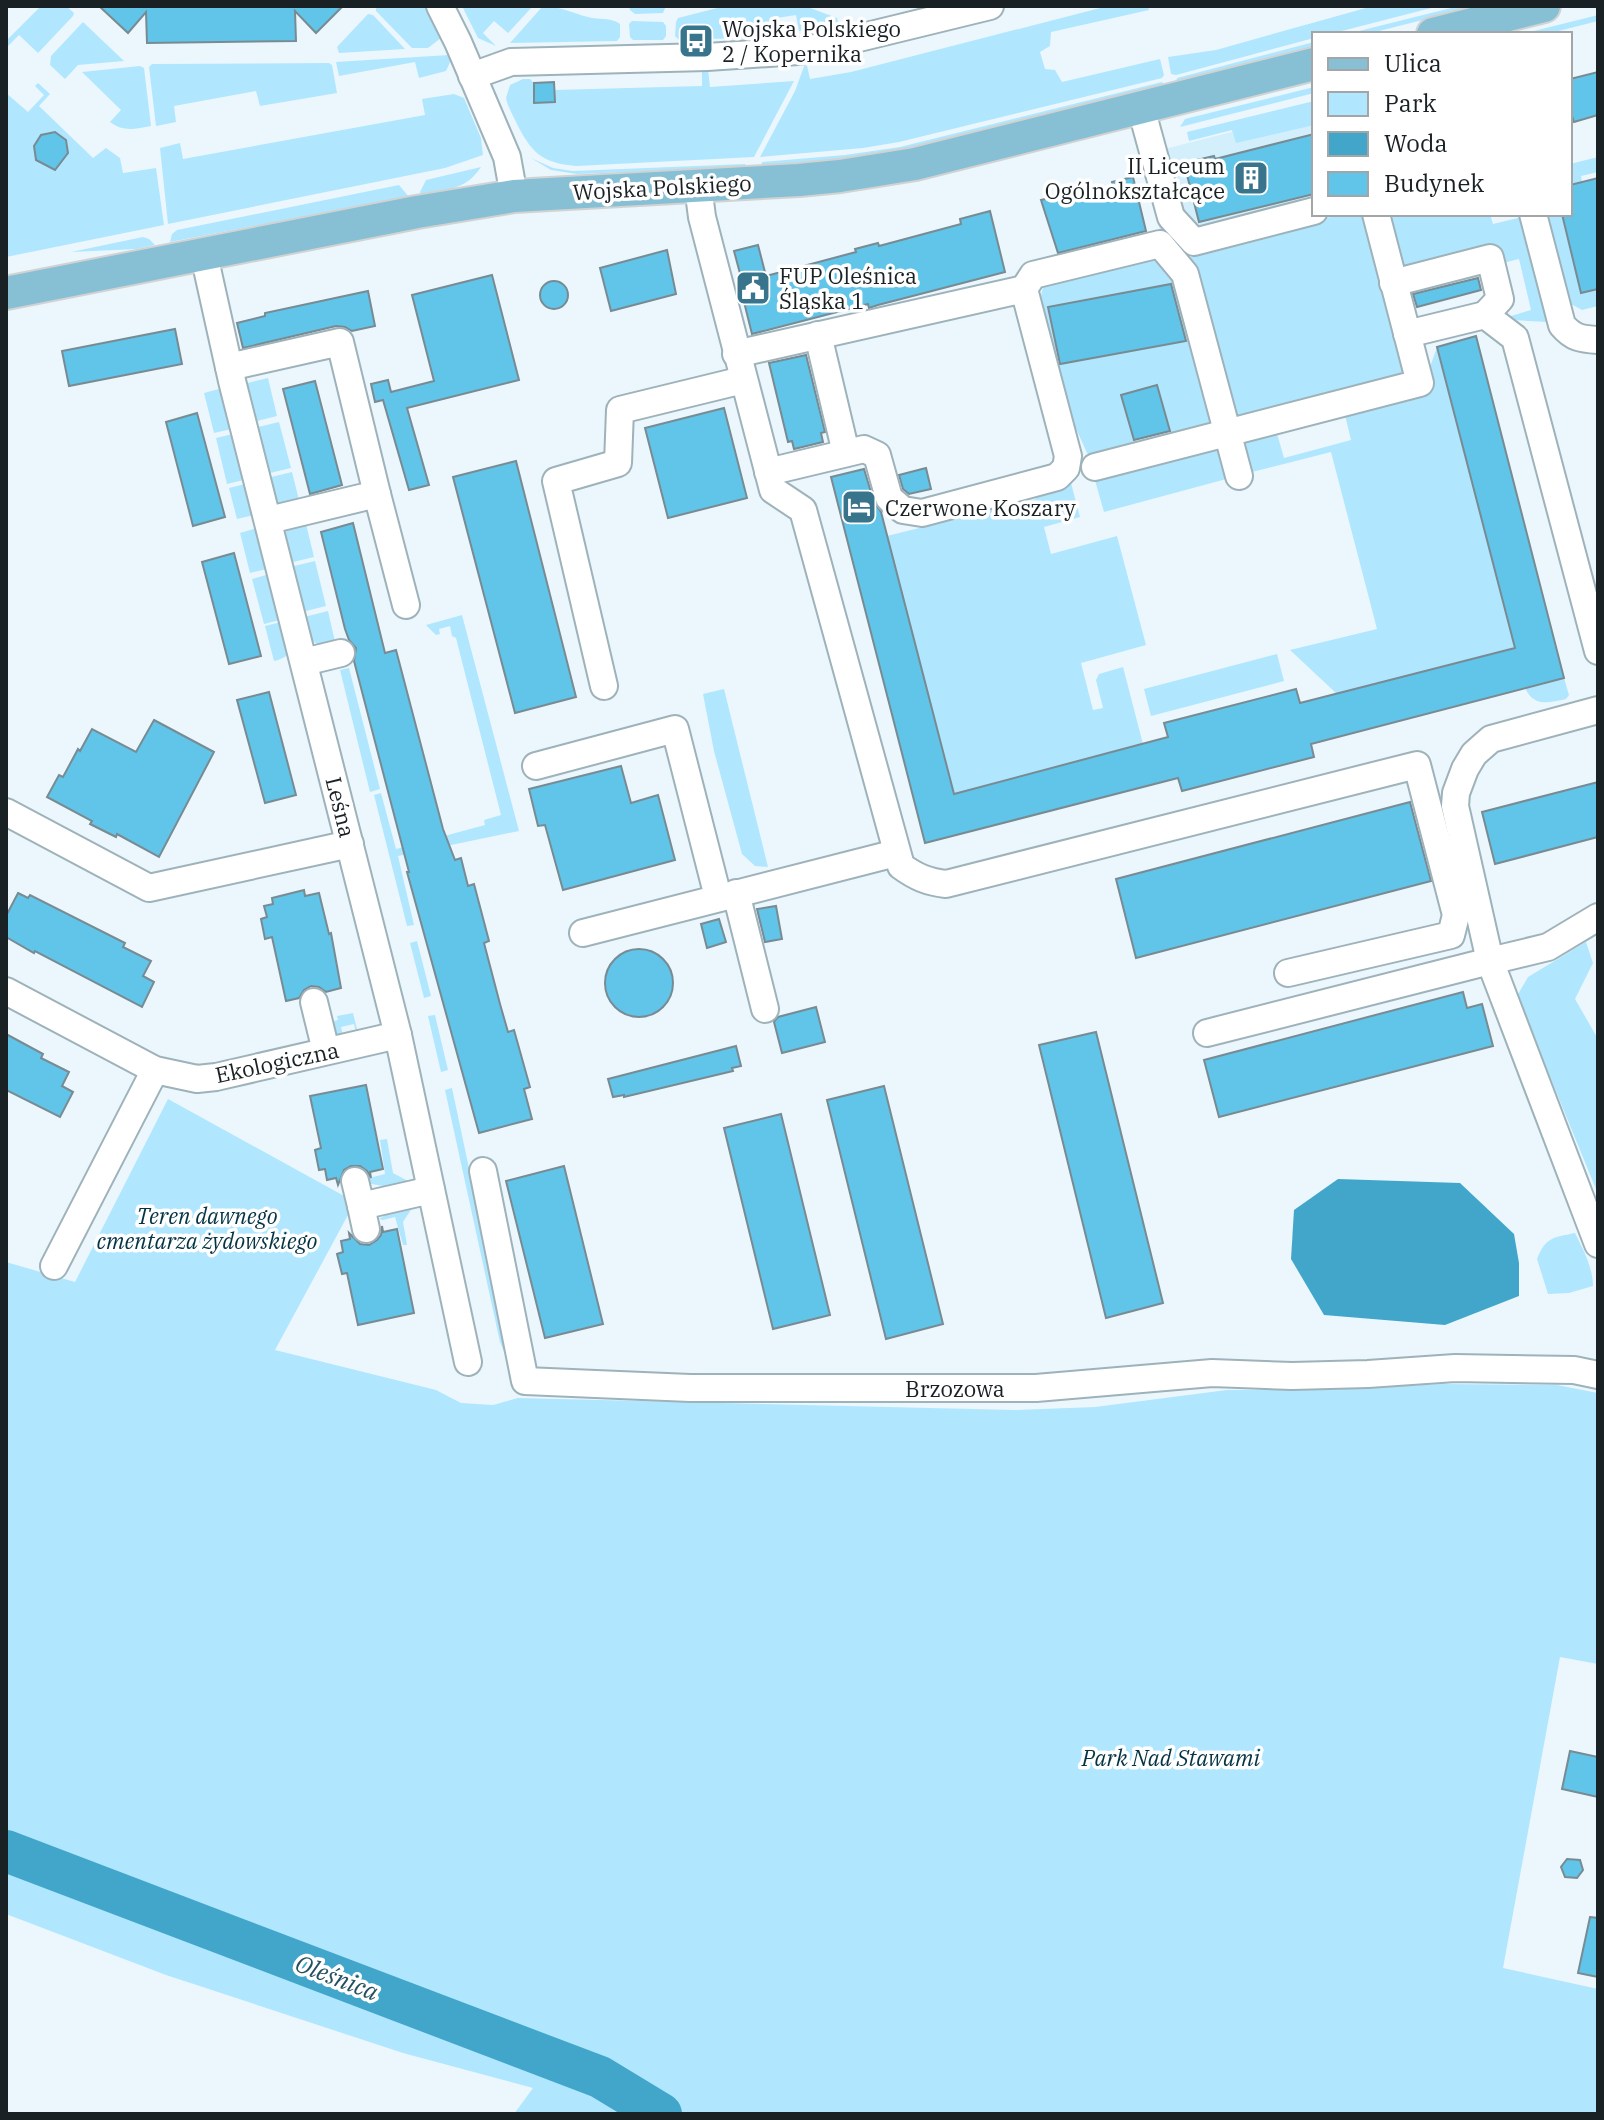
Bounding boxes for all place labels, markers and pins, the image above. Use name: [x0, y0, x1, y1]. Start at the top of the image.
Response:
place label: Wojska Polskiego 2 / Kopernika: [722, 14, 901, 68]
bus stop icon: Wojska Polskiego 2 / Kopernika: [677, 22, 715, 60]
place label: II Liceum Ogólnokształcące: [1045, 151, 1225, 205]
building icon: II Liceum Ogólnokształcące: [1232, 159, 1270, 197]
place label: FUP Oleśnica Śląska 1: [779, 261, 917, 315]
public building icon: FUP Oleśnica Śląska 1: [734, 269, 772, 307]
hotel icon: Czerwone Koszary: [840, 488, 878, 526]
place label: Czerwone Koszary: [885, 493, 1076, 522]

